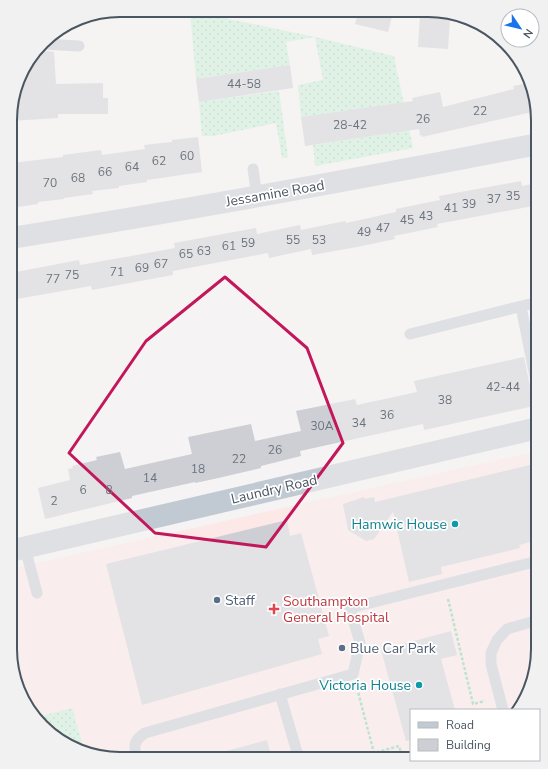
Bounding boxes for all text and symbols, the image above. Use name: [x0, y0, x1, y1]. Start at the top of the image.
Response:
north arrow: [500, 8, 540, 48]
text: N: [519, 26, 536, 41]
house number: 44-58: [227, 76, 261, 92]
house number: 22: [473, 103, 487, 119]
house number: 26: [416, 111, 430, 127]
house number: 28-42: [333, 117, 367, 133]
house number: 60: [180, 148, 194, 164]
house number: 62: [152, 153, 166, 169]
house number: 64: [125, 159, 139, 175]
house number: 66: [98, 164, 112, 180]
house number: 68: [71, 170, 85, 186]
house number: 70: [43, 175, 57, 191]
street label: Jessamine Road: [223, 175, 326, 212]
house number: 35: [506, 188, 520, 204]
house number: 37: [487, 191, 501, 207]
house number: 39: [462, 196, 476, 212]
house number: 41: [444, 200, 458, 216]
house number: 43: [419, 208, 433, 224]
house number: 45: [400, 212, 414, 228]
house number: 47: [376, 220, 390, 236]
house number: 49: [357, 224, 371, 240]
house number: 55: [286, 232, 300, 248]
house number: 53: [312, 232, 326, 248]
house number: 59: [241, 235, 255, 251]
house number: 61: [222, 238, 236, 254]
house number: 63: [197, 243, 211, 259]
house number: 65: [179, 246, 193, 262]
house number: 67: [154, 256, 168, 272]
house number: 69: [135, 260, 149, 276]
house number: 71: [110, 264, 124, 280]
house number: 75: [65, 267, 79, 283]
house number: 77: [46, 271, 60, 287]
house number: 42-44: [486, 379, 520, 395]
house number: 38: [438, 392, 452, 408]
house number: 36: [380, 407, 394, 423]
house number: 34: [352, 415, 366, 431]
house number: 30A: [310, 418, 334, 434]
house number: 26: [268, 442, 282, 458]
house number: 22: [232, 451, 246, 467]
house number: 18: [191, 461, 205, 477]
house number: 14: [143, 470, 157, 486]
street label: Laundry Road: [229, 470, 319, 509]
house number: 6: [79, 482, 87, 498]
house number: 8: [105, 482, 113, 498]
house number: 2: [50, 493, 58, 509]
place label: Hamwic House: [351, 515, 447, 534]
marker: Hamwic House: [450, 519, 460, 529]
place label: Staff: [225, 591, 255, 610]
place label: Southampton General Hospital: [283, 592, 390, 627]
marker: Staff: [212, 595, 222, 605]
marker: Southampton General Hospital: [268, 603, 280, 615]
place label: Blue Car Park: [350, 639, 437, 658]
marker: Blue Car Park: [337, 643, 347, 653]
place label: Victoria House: [318, 676, 411, 695]
marker: Victoria House: [414, 680, 424, 690]
legend: [410, 709, 540, 761]
text: Road: [446, 717, 474, 733]
text: Building: [446, 737, 491, 753]

